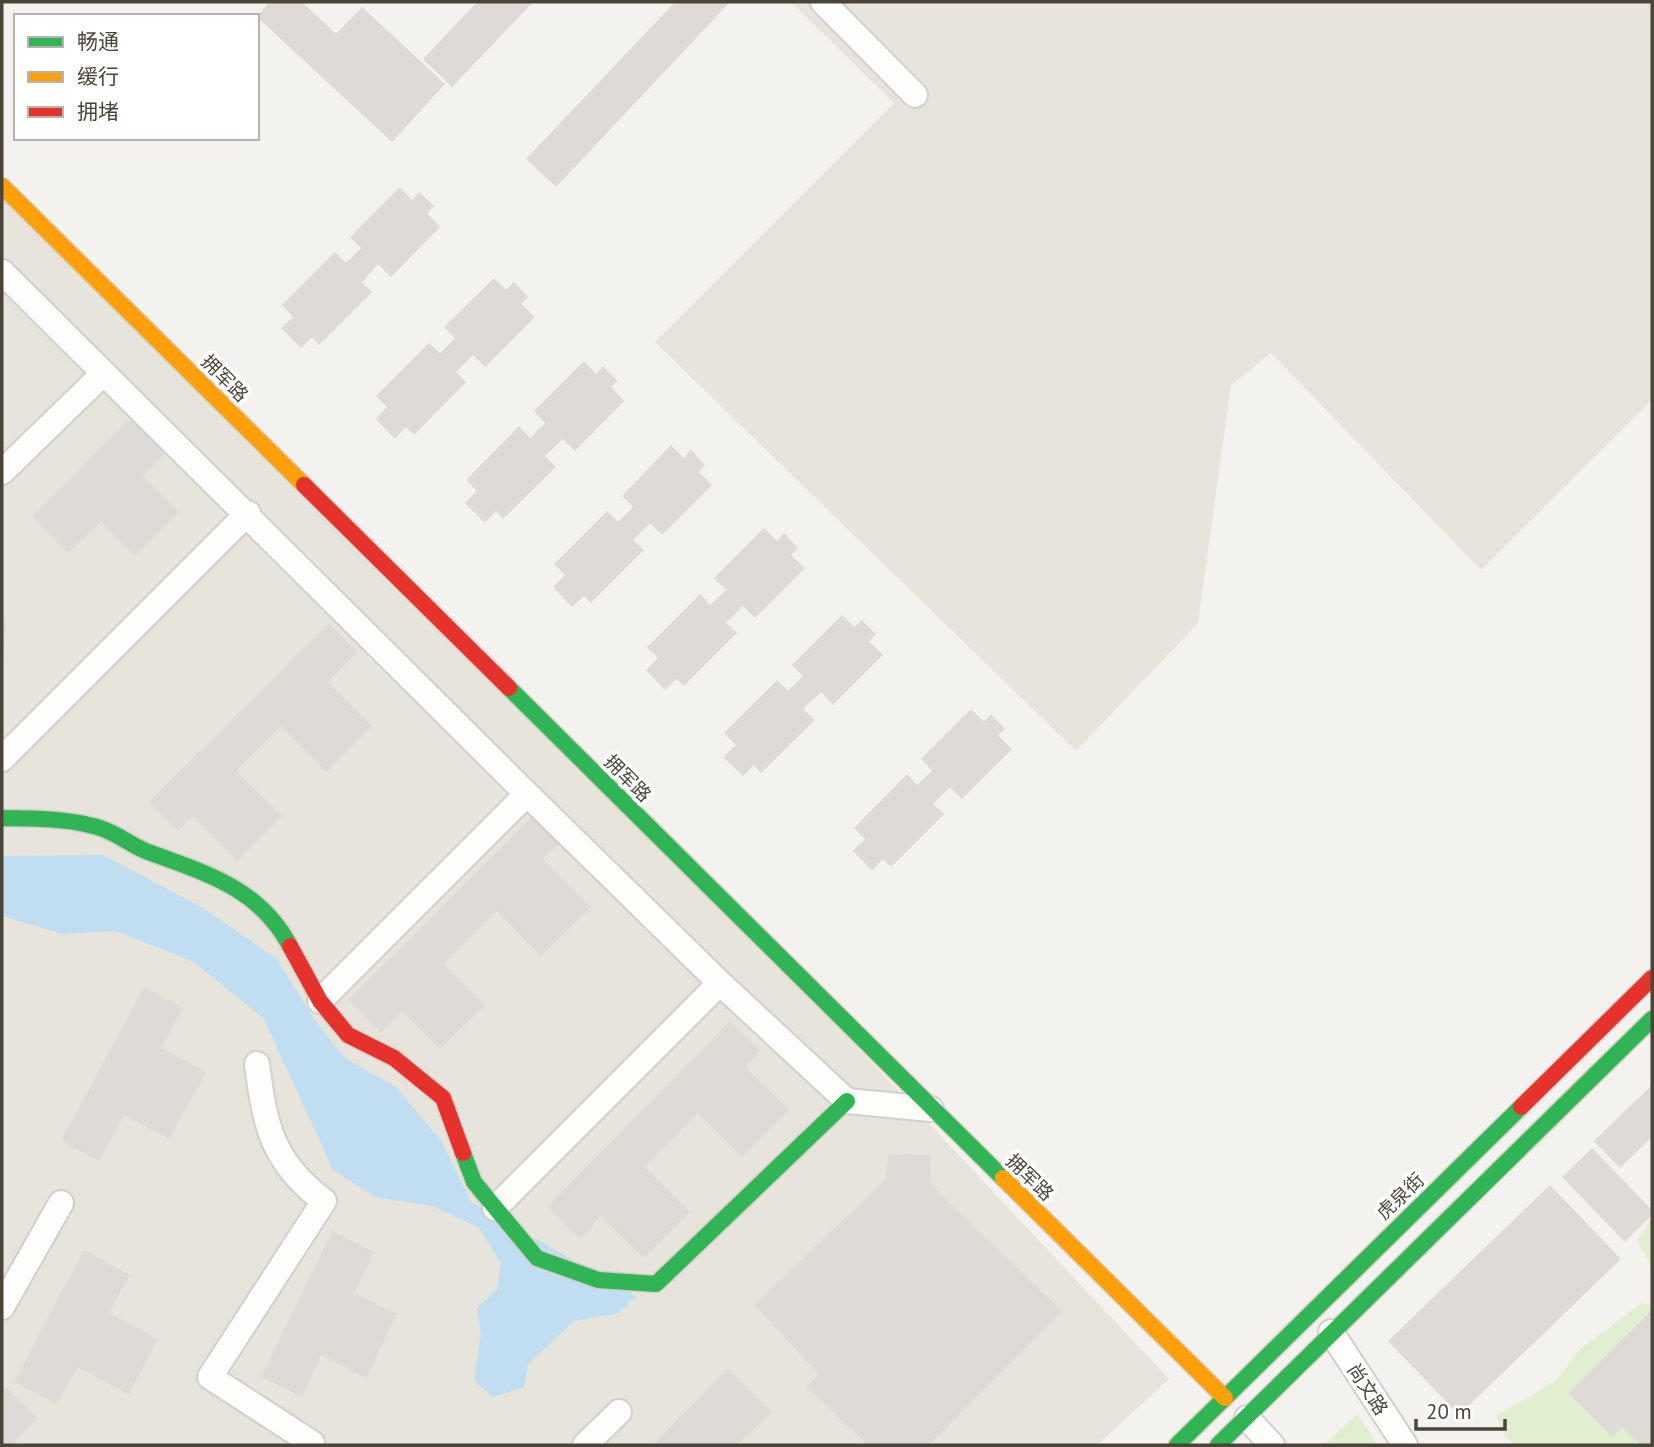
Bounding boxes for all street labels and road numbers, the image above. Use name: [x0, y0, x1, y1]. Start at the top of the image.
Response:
street label: 拥军路: [196, 349, 254, 407]
street label: 拥军路: [599, 749, 657, 807]
street label: 拥军路: [1001, 1149, 1059, 1205]
street label: 虎泉街: [1371, 1168, 1429, 1224]
street label: 尚文路: [1342, 1359, 1394, 1419]

